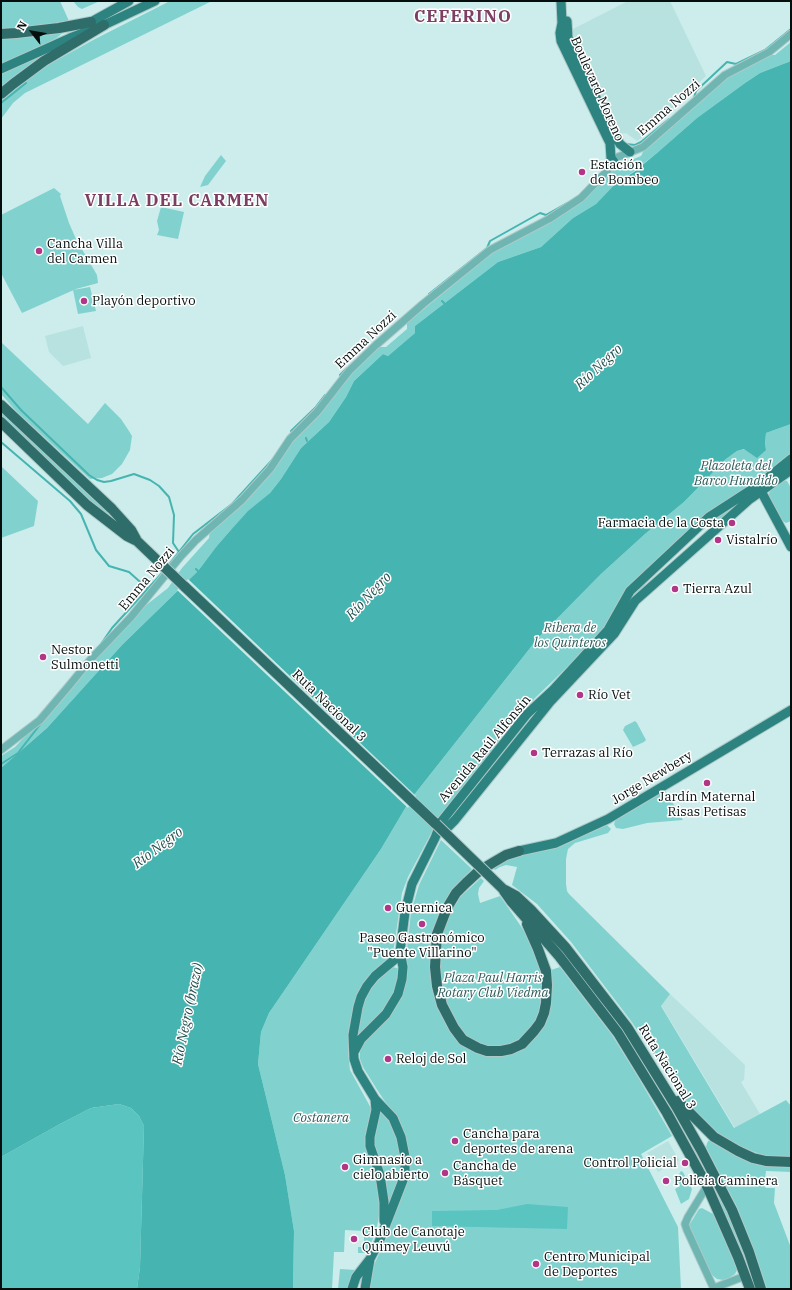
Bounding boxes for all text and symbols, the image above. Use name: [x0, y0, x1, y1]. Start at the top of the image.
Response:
district label: CEFERINO: [414, 7, 512, 27]
north arrow: [12, 12, 52, 52]
text: N: [13, 18, 30, 33]
street label: Boulevard Moreno: [567, 34, 627, 144]
street label: Emma Nozzi: [635, 77, 703, 139]
place label: Estación de Bombeo: [590, 157, 659, 188]
marker: Estación de Bombeo: [577, 167, 587, 177]
district label: VILLA DEL CARMEN: [84, 191, 270, 211]
place label: Cancha Villa del Carmen: [47, 236, 123, 267]
marker: Cancha Villa del Carmen: [34, 246, 44, 256]
place label: Playón deportivo: [92, 293, 195, 309]
marker: Playón deportivo: [79, 296, 89, 306]
street label: Emma Nozzi: [332, 308, 400, 372]
water label: Río Negro: [572, 341, 626, 393]
park label: Plazoleta del Barco Hundido: [694, 458, 778, 489]
place label: Farmacia de la Costa: [598, 515, 724, 531]
marker: Farmacia de la Costa: [727, 518, 737, 528]
place label: Vistalrío: [726, 532, 777, 548]
marker: Vistalrío: [713, 535, 723, 545]
street label: Emma Nozzi: [116, 544, 178, 614]
water label: Río Negro: [343, 569, 395, 623]
place label: Tierra Azul: [683, 581, 752, 597]
marker: Tierra Azul: [670, 584, 680, 594]
park label: Ribera de los Quinteros: [534, 620, 606, 651]
place label: Nestor Sulmonetti: [51, 642, 119, 673]
marker: Nestor Sulmonetti: [38, 652, 48, 662]
street label: Ruta Nacional 3: [289, 667, 369, 745]
place label: Río Vet: [588, 687, 631, 703]
marker: Río Vet: [575, 690, 585, 700]
street label: Avenida Raúl Alfonsín: [436, 692, 534, 806]
place label: Terrazas al Río: [542, 745, 633, 761]
marker: Terrazas al Río: [529, 748, 539, 758]
street label: Jorge Newbery: [609, 748, 695, 808]
marker: Jardín Maternal Risas Petisas: [702, 778, 712, 788]
place label: Jardín Maternal Risas Petisas: [659, 789, 755, 820]
water label: Río Negro: [130, 824, 186, 872]
place label: Guernica: [396, 900, 452, 916]
marker: Guernica: [383, 903, 393, 913]
marker: Paseo Gastronómico "Puente Villarino": [417, 919, 427, 929]
place label: Paseo Gastronómico "Puente Villarino": [359, 930, 485, 961]
water label: Río Negro (brazo): [169, 961, 207, 1067]
park label: Plaza Paul Harris Rotary Club Viedma: [437, 970, 549, 1001]
street label: Ruta Nacional 3: [635, 1022, 699, 1112]
place label: Reloj de Sol: [396, 1051, 466, 1067]
marker: Reloj de Sol: [383, 1054, 393, 1064]
park label: Costanera: [293, 1110, 349, 1126]
place label: Cancha para deportes de arena: [463, 1126, 573, 1157]
marker: Cancha para deportes de arena: [450, 1136, 460, 1146]
place label: Gimnasio a cielo abierto: [353, 1152, 429, 1183]
place label: Control Policial: [583, 1155, 677, 1171]
place label: Cancha de Básquet: [453, 1158, 517, 1189]
marker: Control Policial: [680, 1158, 690, 1168]
marker: Gimnasio a cielo abierto: [340, 1162, 350, 1172]
marker: Cancha de Básquet: [440, 1168, 450, 1178]
place label: Policía Caminera: [674, 1173, 778, 1189]
marker: Policía Caminera: [661, 1176, 671, 1186]
place label: Club de Canotaje Quimey Leuvú: [362, 1224, 465, 1255]
marker: Club de Canotaje Quimey Leuvú: [349, 1234, 359, 1244]
place label: Centro Municipal de Deportes: [544, 1249, 650, 1280]
marker: Centro Municipal de Deportes: [531, 1259, 541, 1269]

